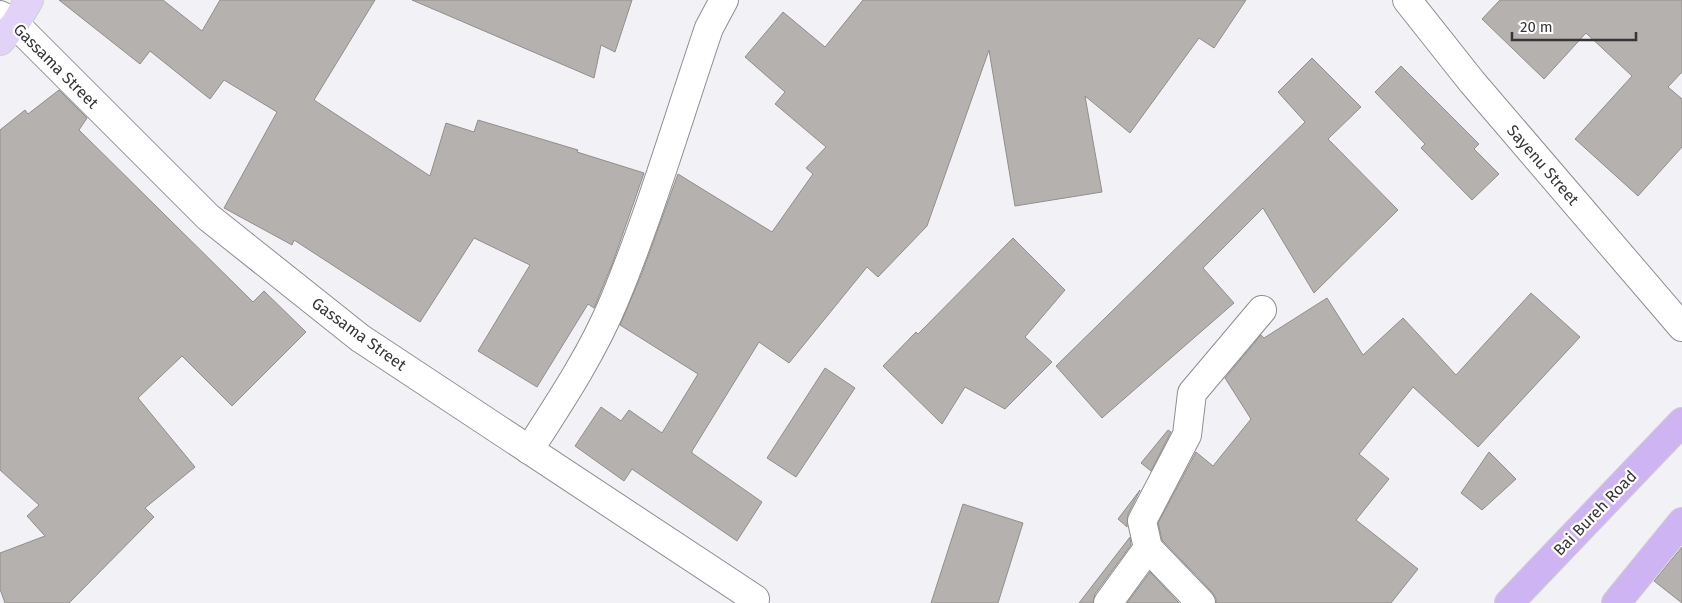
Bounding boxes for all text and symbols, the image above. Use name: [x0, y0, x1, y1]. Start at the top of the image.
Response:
scale bar: [1512, 10, 1636, 42]
text: 20 m: [1520, 18, 1553, 36]
street label: Gassama Street: [10, 20, 102, 112]
street label: Sayenu Street: [1503, 121, 1583, 209]
street label: Gassama Street: [308, 293, 410, 375]
street label: Bai Bureh Road: [1550, 466, 1640, 560]

